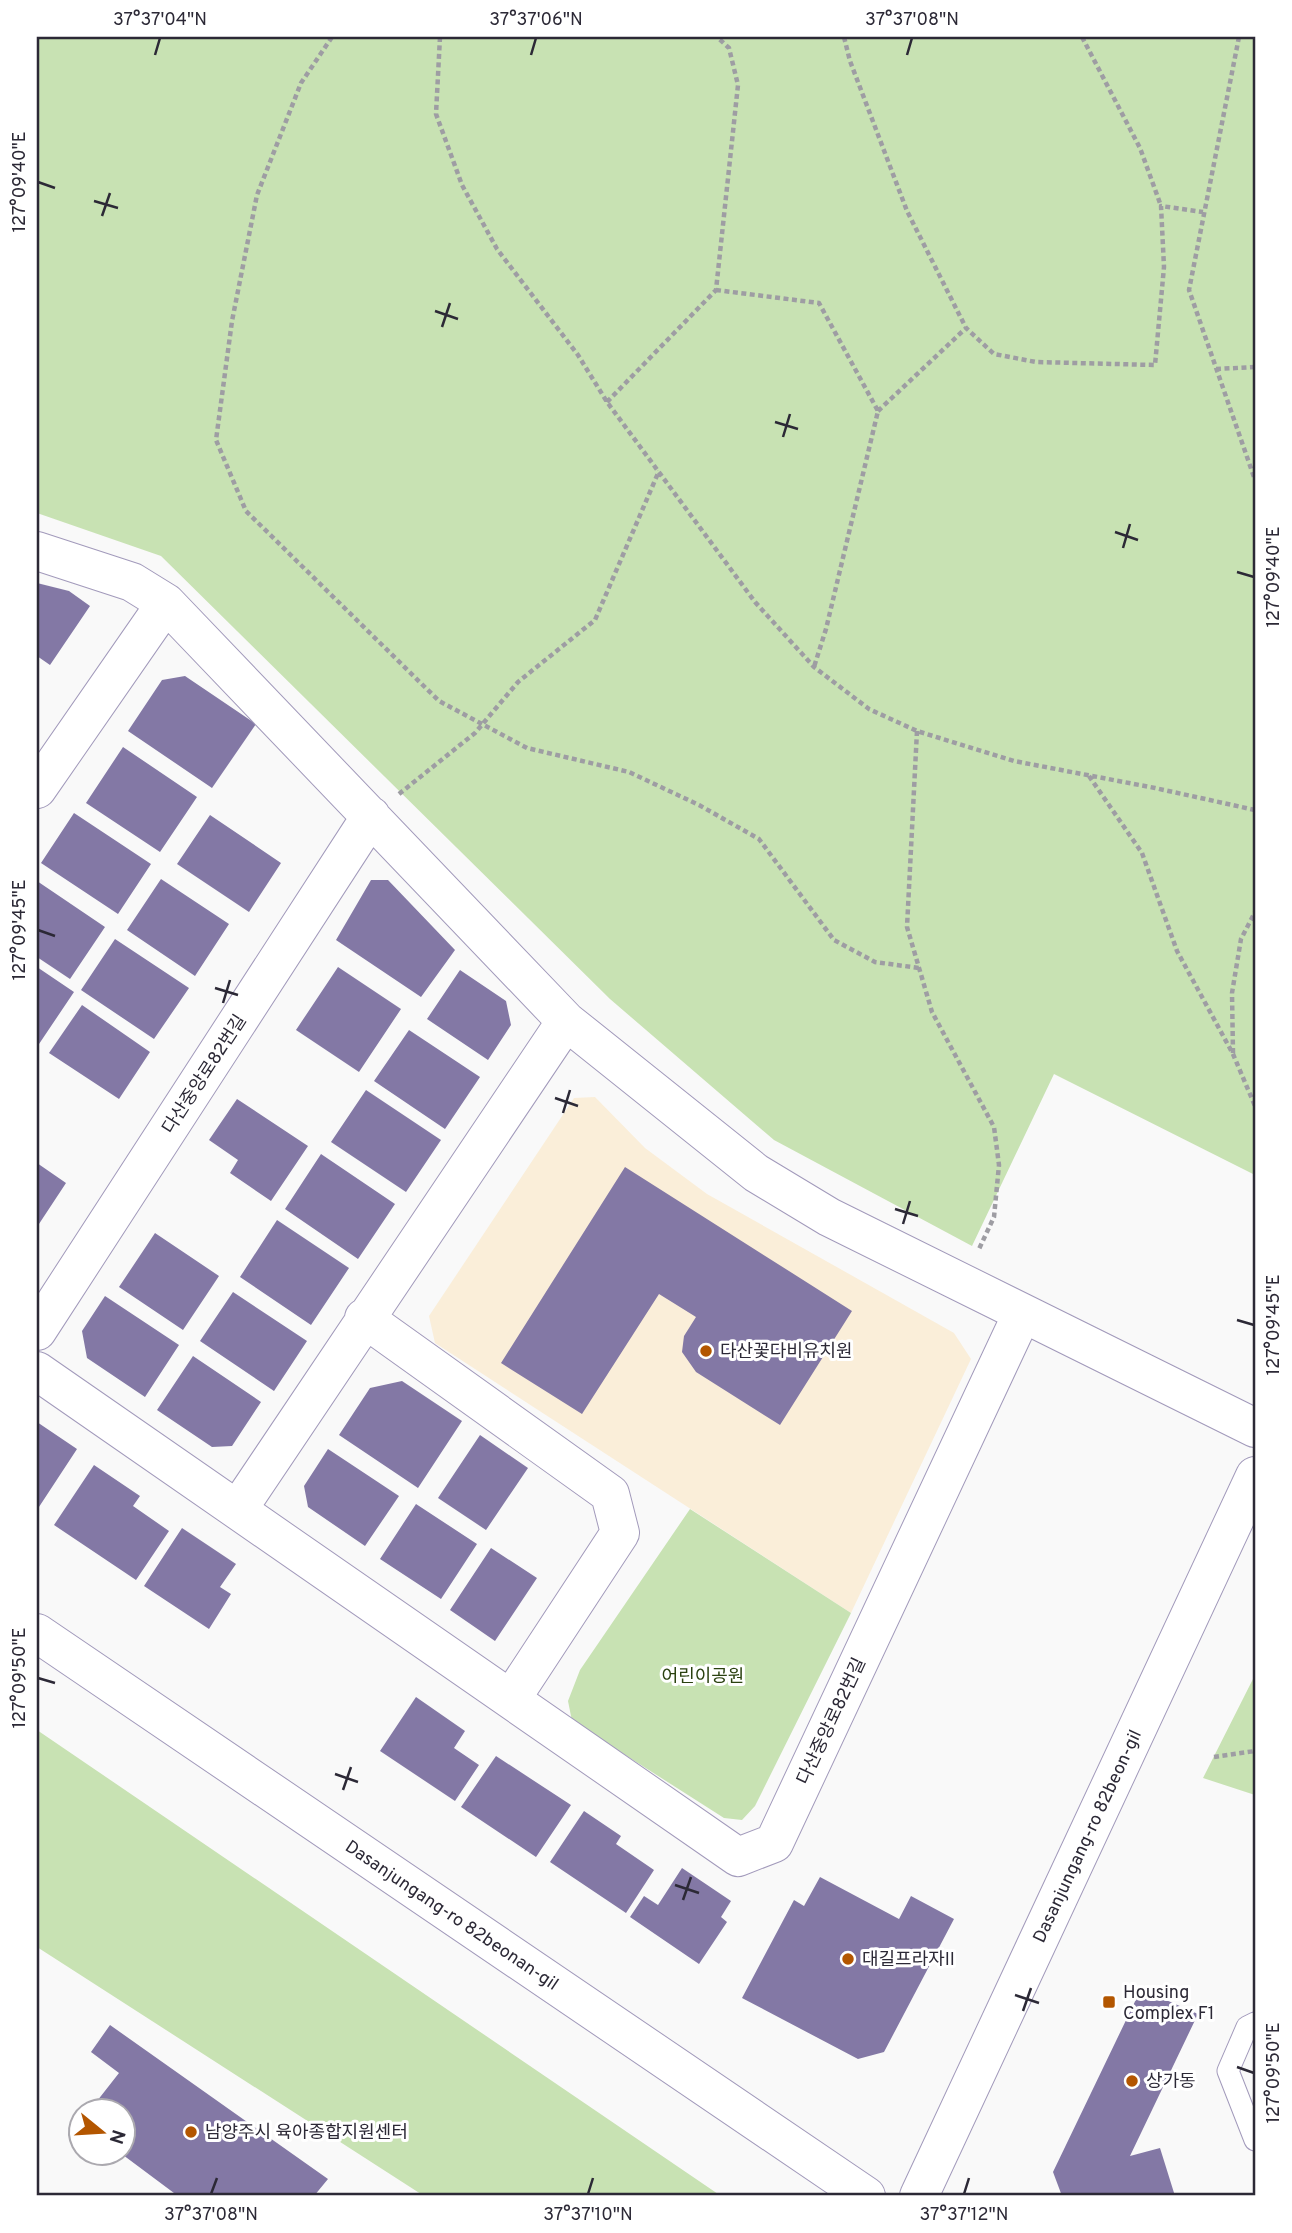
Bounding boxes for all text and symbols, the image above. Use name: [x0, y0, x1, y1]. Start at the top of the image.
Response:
text: 37°37'04"N: [113, 9, 207, 32]
text: 37°37'06"N: [489, 9, 583, 32]
text: 37°37'08"N: [865, 9, 959, 32]
text: 127°09'40"E: [9, 131, 32, 233]
text: 127°09'40"E: [1263, 526, 1286, 628]
text: 127°09'45"E: [9, 880, 32, 980]
street label: 다산중앙로82번길: [158, 1011, 252, 1139]
text: 127°09'45"E: [1263, 1275, 1286, 1375]
place label: 다산꽃다비유치원: [720, 1341, 852, 1364]
marker: 다산꽃다비유치원: [698, 1343, 714, 1359]
text: 127°09'50"E: [9, 1627, 32, 1729]
street label: 다산중앙로82번길: [793, 1654, 872, 1789]
park label: 어린이공원: [662, 1666, 744, 1689]
street label: Dasanjungang-ro 82beon-gil: [1029, 1726, 1148, 1947]
street label: Dasanjungang-ro 82beonan-gil: [340, 1836, 562, 1996]
place label: 대길프라자II: [862, 1949, 955, 1972]
marker: 대길프라자II: [840, 1951, 856, 1967]
place label: Housing Complex F1: [1123, 1982, 1215, 2026]
marker: Housing Complex F1: [1101, 1994, 1117, 2010]
text: 127°09'50"E: [1263, 2022, 1286, 2124]
place label: 상가동: [1146, 2071, 1196, 2094]
marker: 상가동: [1124, 2073, 1140, 2089]
north arrow: [66, 2096, 136, 2166]
place label: 남양주시 육아종합지원센터: [205, 2122, 408, 2145]
marker: 남양주시 육아종합지원센터: [183, 2124, 199, 2140]
text: N: [103, 2126, 130, 2147]
text: 37°37'08"N: [164, 2204, 258, 2227]
text: 37°37'10"N: [543, 2204, 633, 2227]
text: 37°37'12"N: [919, 2204, 1009, 2227]

